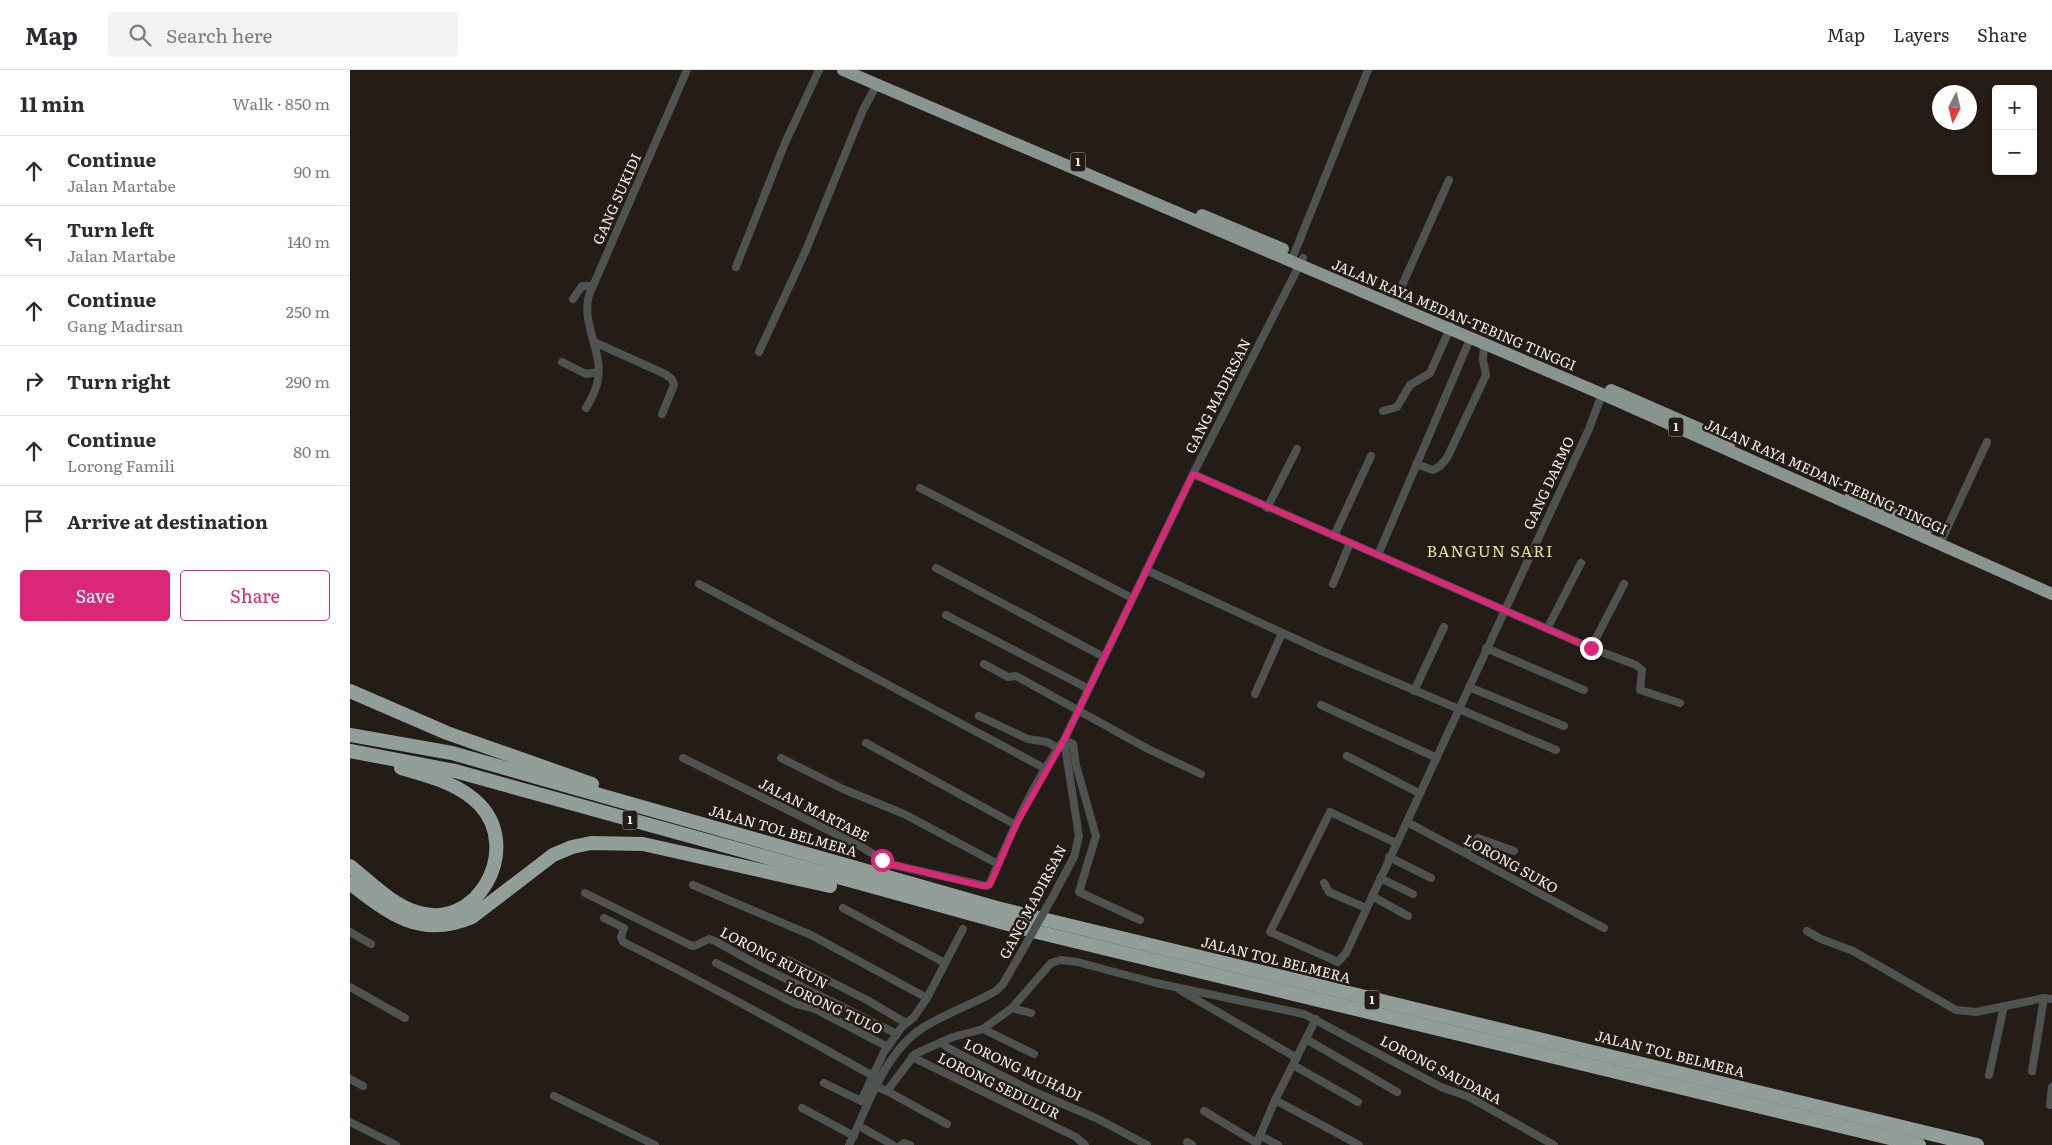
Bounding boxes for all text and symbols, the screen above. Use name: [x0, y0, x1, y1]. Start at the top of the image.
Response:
search box: [108, 12, 458, 57]
text: Map: [25, 17, 78, 52]
icon: search: [126, 21, 154, 49]
text: Search here: [166, 21, 272, 49]
text: Map: [1827, 21, 1865, 48]
text: Layers: [1893, 21, 1949, 48]
text: Share: [1977, 21, 2027, 48]
north arrow: [1932, 85, 1977, 130]
map controls: [1992, 85, 2037, 175]
button: +: [1992, 85, 2037, 130]
text: 11 min: [20, 87, 85, 118]
text: Walk · 850 m: [232, 91, 330, 115]
button: −: [1992, 130, 2037, 175]
text: Continue: [67, 145, 156, 173]
street label: GANG SUKIDI: [587, 150, 645, 247]
road number: 1: [1070, 152, 1086, 171]
icon: ahead: [20, 157, 48, 185]
text: 90 m: [294, 159, 330, 183]
text: Jalan Martabe: [67, 173, 176, 197]
text: Turn left: [67, 215, 154, 243]
icon: left: [20, 227, 48, 255]
text: 140 m: [287, 229, 330, 253]
text: Jalan Martabe: [67, 243, 176, 267]
street label: JALAN RAYA MEDAN-TEBING TINGGI: [1329, 253, 1580, 375]
text: Continue: [67, 285, 156, 313]
icon: ahead: [20, 297, 48, 325]
text: 250 m: [286, 299, 330, 323]
text: Gang Madirsan: [67, 313, 183, 337]
street label: GANG MADIRSAN: [1179, 335, 1255, 456]
icon: right: [20, 367, 48, 395]
text: Turn right: [67, 367, 171, 395]
text: 290 m: [286, 369, 330, 393]
street label: JALAN RAYA MEDAN-TEBING TINGGI: [1702, 413, 1951, 539]
road number: 1: [1668, 418, 1684, 437]
text: Continue: [67, 425, 156, 453]
street label: GANG DARMO: [1518, 433, 1578, 532]
icon: ahead: [20, 437, 48, 465]
text: 80 m: [293, 439, 330, 463]
text: Lorong Famili: [67, 453, 175, 477]
icon: arrive: [20, 507, 48, 535]
text: Arrive at destination: [67, 507, 268, 535]
district label: BANGUN SARI: [1427, 538, 1553, 562]
button: Save: [20, 570, 170, 621]
button: Share: [180, 570, 330, 621]
route end: [1580, 637, 1603, 660]
street label: JALAN MARTABE: [756, 773, 873, 846]
street label: JALAN TOL BELMERA: [707, 799, 861, 861]
road number: 1: [622, 810, 638, 830]
street label: LORONG SUKO: [1461, 829, 1562, 897]
street label: GANG MADIRSAN: [994, 841, 1071, 962]
route start: [871, 849, 894, 872]
street label: LORONG RUKUN: [717, 921, 832, 993]
street label: JALAN TOL BELMERA: [1199, 931, 1354, 987]
street label: LORONG TULO: [782, 976, 886, 1038]
road number: 1: [1364, 990, 1380, 1010]
street label: JALAN TOL BELMERA: [1593, 1025, 1748, 1081]
street label: LORONG SAUDARA: [1377, 1030, 1506, 1109]
street label: LORONG MUHADI: [961, 1033, 1086, 1105]
street label: LORONG SEDULUR: [935, 1047, 1064, 1123]

